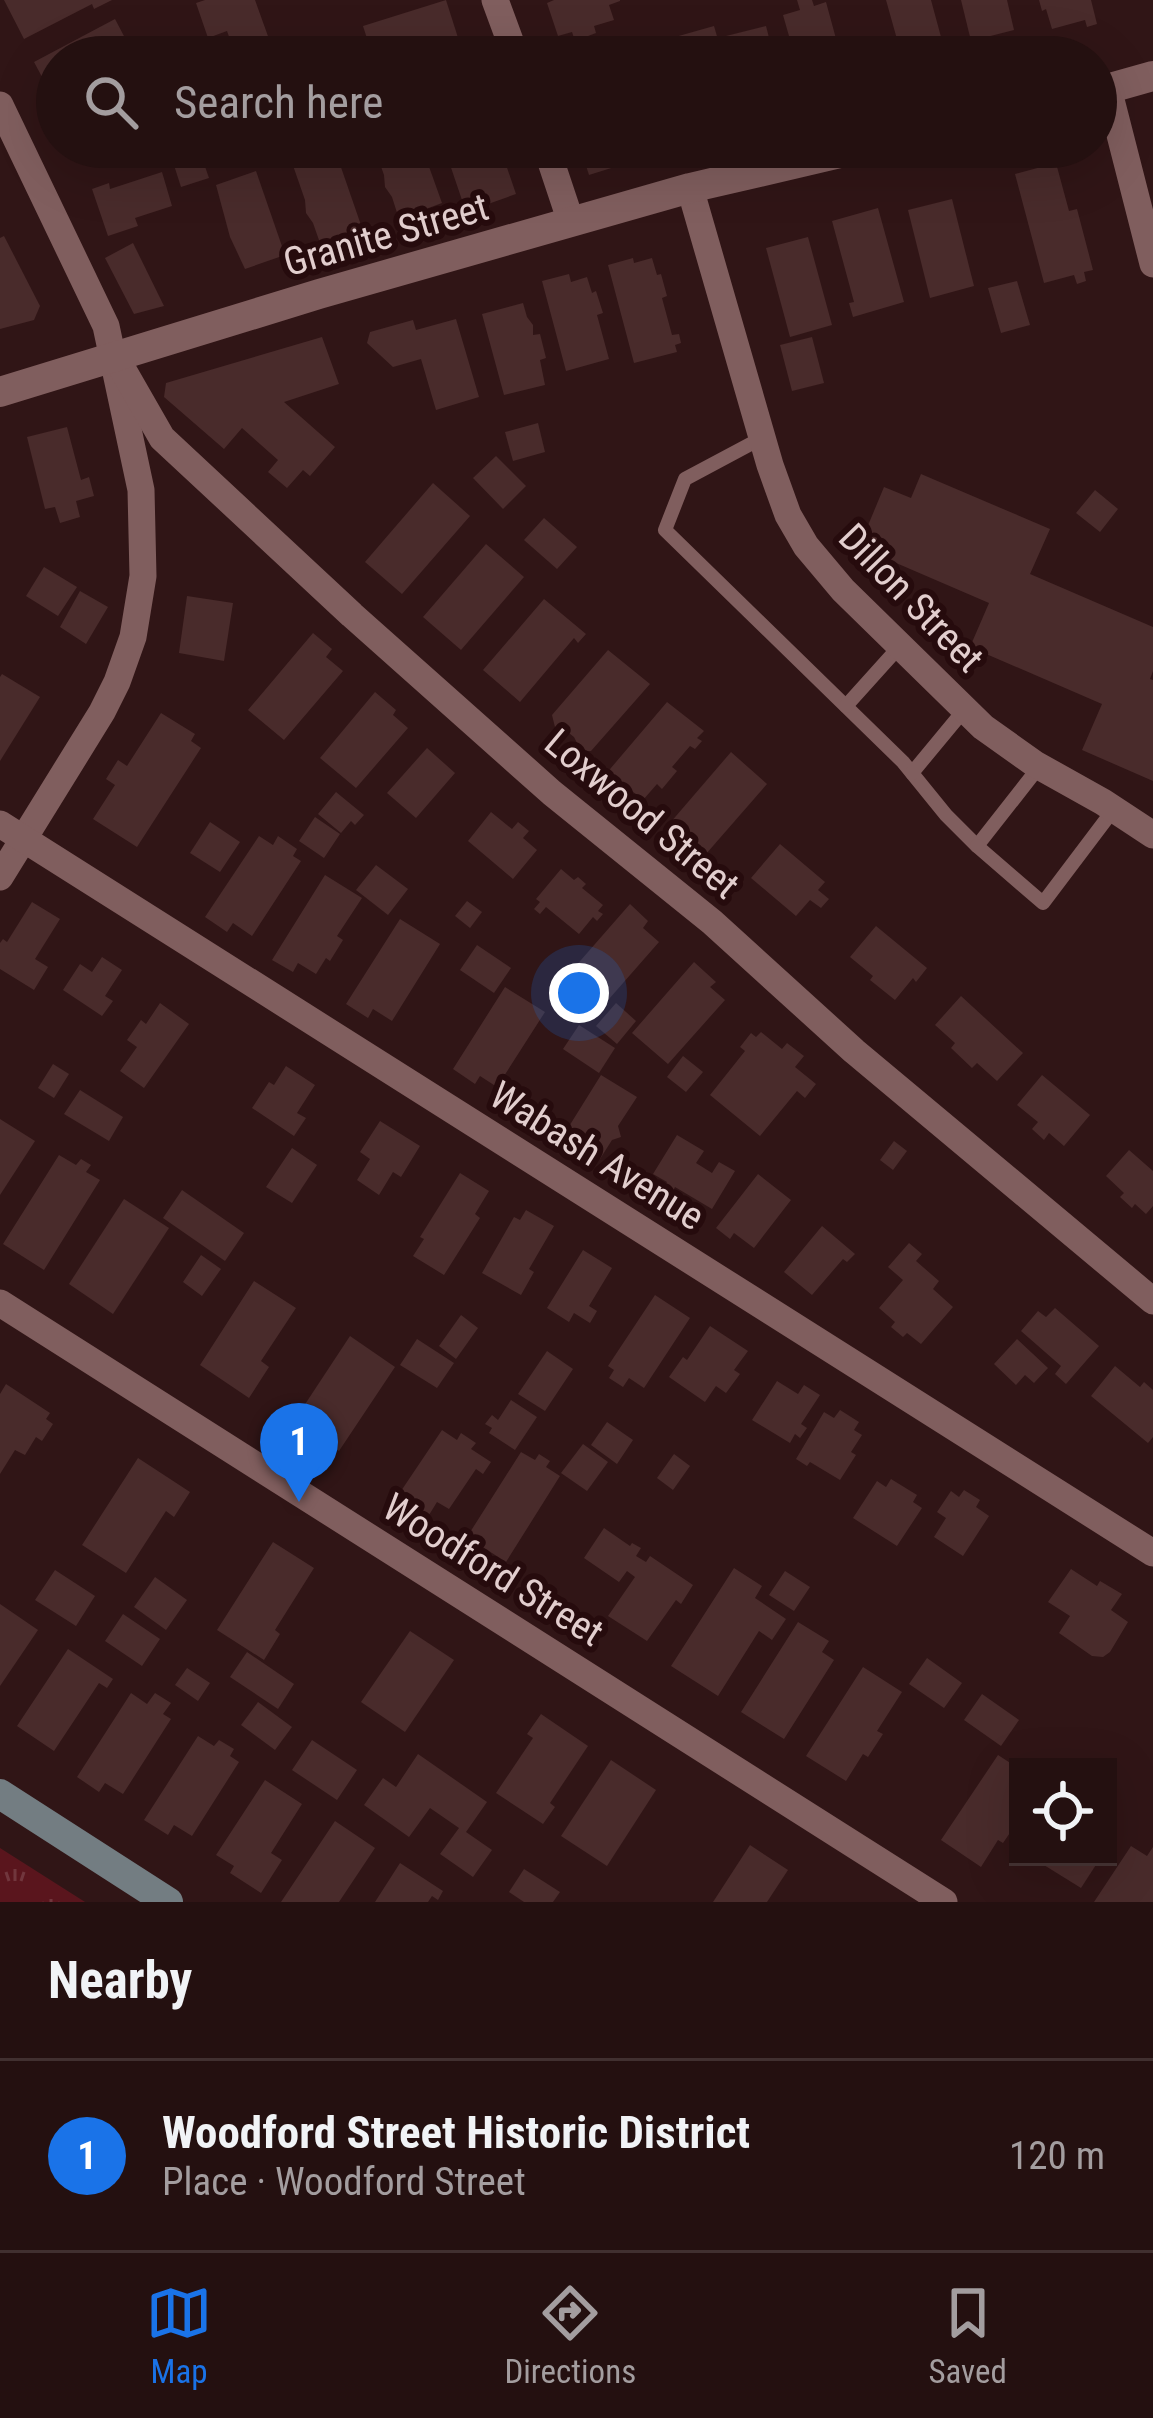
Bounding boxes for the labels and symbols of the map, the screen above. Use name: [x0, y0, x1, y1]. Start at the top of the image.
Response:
street label: Granite Street: [278, 184, 494, 286]
street label: Dillon Street: [829, 514, 993, 682]
street label: Loxwood Street: [536, 720, 748, 908]
your location: [549, 963, 609, 1023]
street label: Wabash Avenue: [482, 1072, 712, 1240]
pin: 1: [260, 1403, 338, 1502]
street label: Woodford Street: [374, 1484, 612, 1656]

